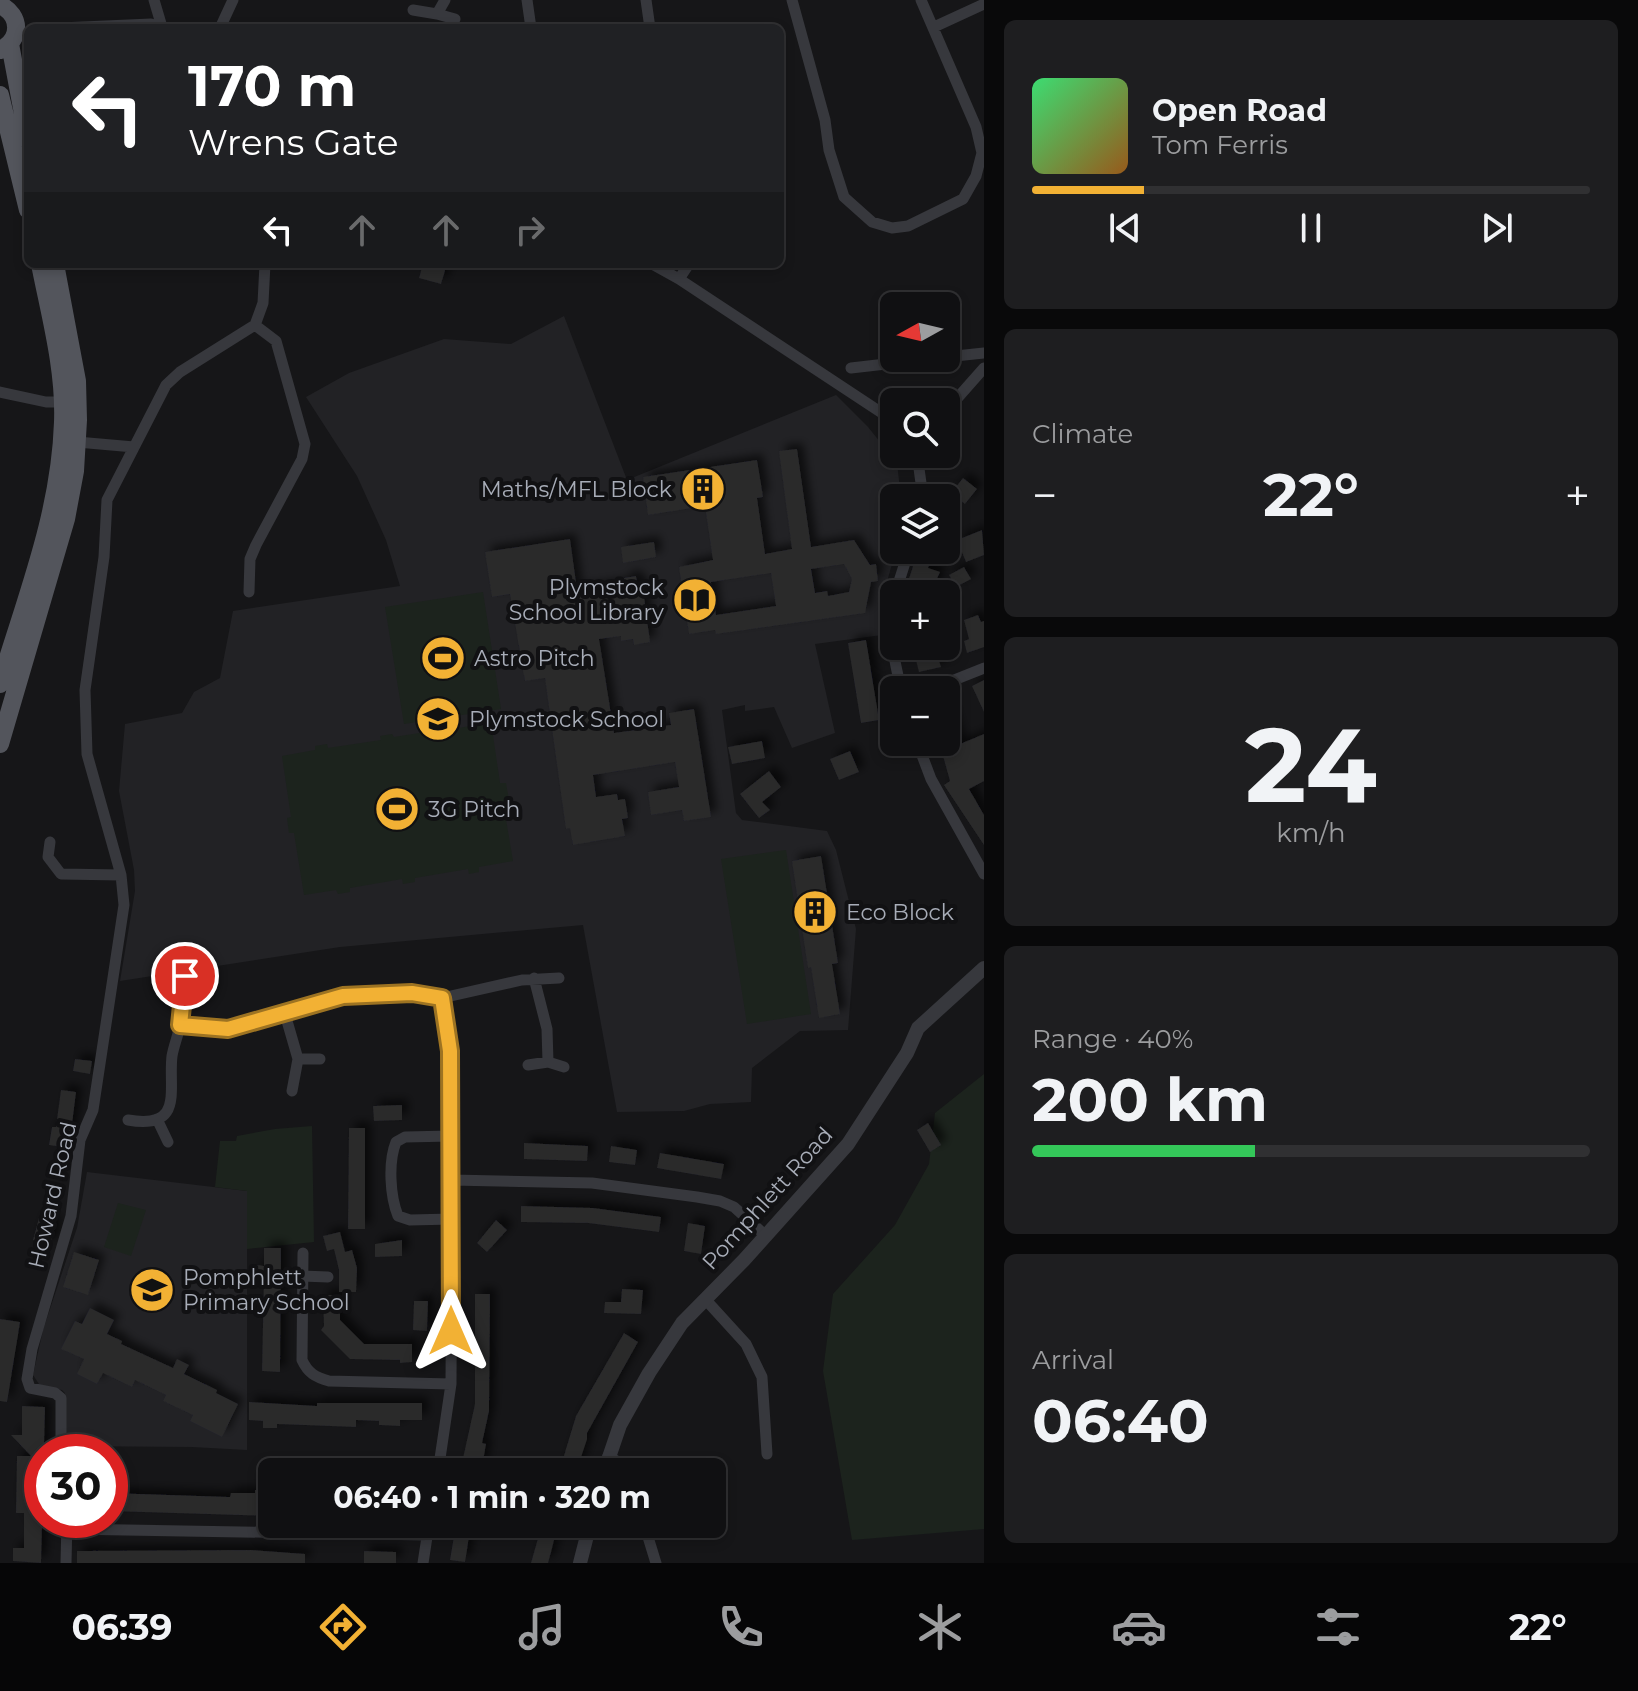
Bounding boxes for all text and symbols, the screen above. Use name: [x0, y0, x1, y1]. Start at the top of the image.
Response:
text: 170 m: [188, 52, 356, 120]
icon: left: [56, 56, 160, 160]
text: Open Road: [1152, 92, 1327, 129]
text: Wrens Gate: [188, 120, 399, 164]
text: Tom Ferris: [1152, 129, 1288, 161]
icon: previous: [1103, 206, 1147, 250]
icon: pause: [1289, 206, 1333, 250]
icon: next: [1475, 206, 1519, 250]
icon: left: [256, 208, 300, 252]
icon: ahead: [340, 208, 384, 252]
icon: ahead: [424, 208, 468, 252]
icon: right: [508, 208, 552, 252]
north arrow: [880, 292, 960, 372]
map controls: [880, 292, 960, 756]
button: search: [880, 388, 960, 468]
text: Climate: [1032, 418, 1133, 450]
text: 22°: [1263, 458, 1359, 531]
building icon: Maths/MFL Block: [679, 465, 727, 513]
text: −: [1032, 468, 1057, 522]
text: +: [1565, 468, 1590, 522]
place label: Maths/MFL Block: [481, 476, 673, 503]
button: layers: [880, 484, 960, 564]
place label: Plymstock School Library: [509, 574, 665, 626]
library icon: Plymstock School Library: [671, 576, 719, 624]
button: +: [880, 580, 960, 660]
sports icon: Astro Pitch: [419, 634, 467, 682]
place label: Astro Pitch: [474, 645, 595, 672]
button: −: [880, 676, 960, 756]
school or university icon: Plymstock School: [414, 695, 462, 743]
text: 24: [1245, 701, 1377, 828]
place label: Plymstock School: [469, 706, 664, 733]
sports icon: 3G Pitch: [373, 785, 421, 833]
place label: 3G Pitch: [428, 796, 520, 823]
text: km/h: [1276, 817, 1346, 849]
building icon: Eco Block: [791, 888, 839, 936]
place label: Eco Block: [846, 899, 955, 926]
pin: [151, 942, 219, 1010]
icon: arrive: [163, 954, 207, 998]
text: Range · 40%: [1032, 1023, 1193, 1055]
text: 200 km: [1032, 1063, 1268, 1136]
street label: Howard Road: [22, 1119, 83, 1271]
street label: Pomphlett Road: [696, 1121, 838, 1275]
place label: Pomphlett Primary School: [183, 1264, 350, 1316]
school or university icon: Pomphlett Primary School: [128, 1266, 176, 1314]
position arrow: [409, 1289, 493, 1373]
text: Arrival: [1032, 1344, 1114, 1376]
text: 06:40: [1032, 1384, 1209, 1457]
speed limit sign: 30: [24, 1434, 128, 1538]
text: 06:40 · 1 min · 320 m: [333, 1479, 651, 1516]
icon: directions: [315, 1599, 371, 1655]
icon: music: [514, 1599, 570, 1655]
icon: phone: [713, 1599, 769, 1655]
icon: climate: [912, 1599, 968, 1655]
icon: car: [1111, 1599, 1167, 1655]
icon: filters: [1310, 1599, 1366, 1655]
text: 06:39: [71, 1605, 173, 1649]
text: 22°: [1509, 1605, 1567, 1649]

